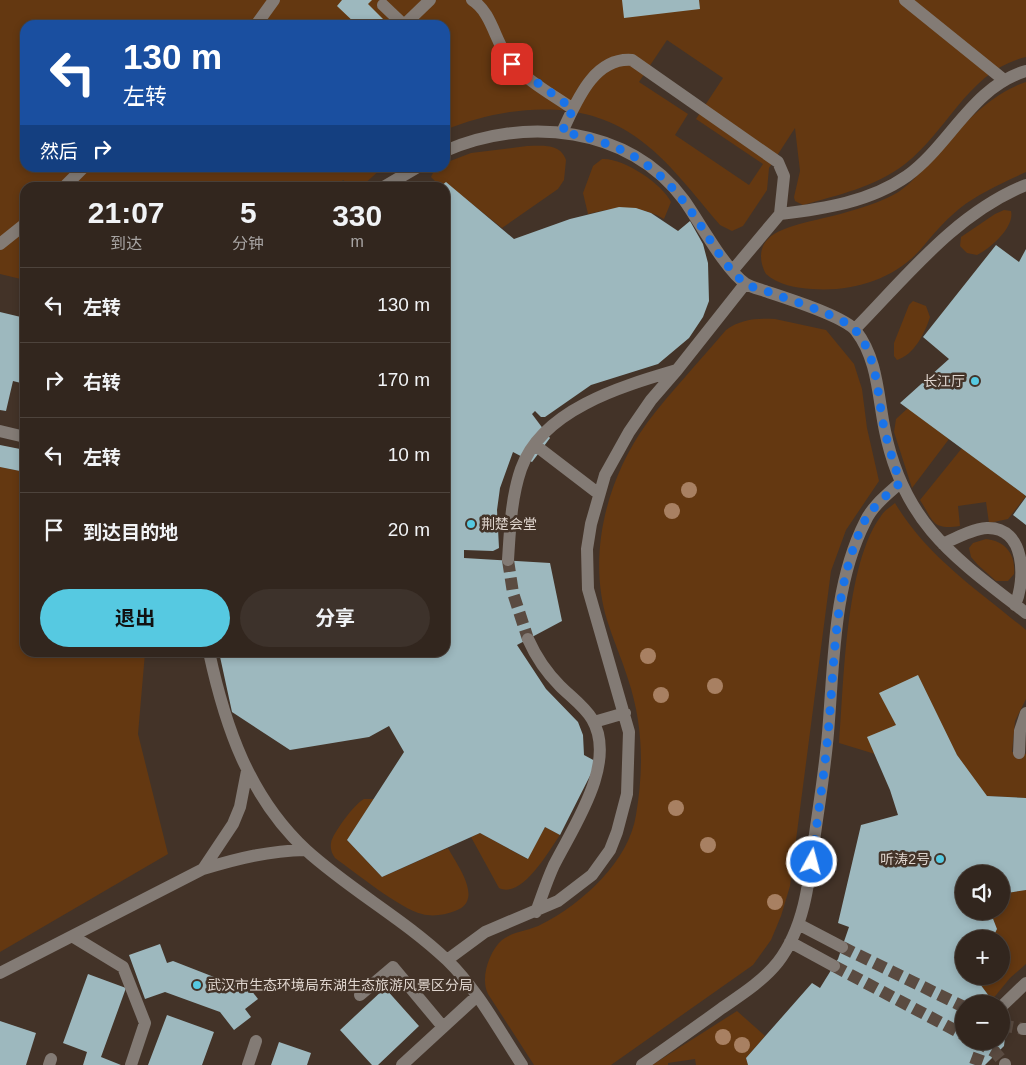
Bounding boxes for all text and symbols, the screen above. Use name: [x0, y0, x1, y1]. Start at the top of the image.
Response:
text: 130 m: [123, 37, 222, 76]
icon: left: [40, 40, 105, 105]
pin: [491, 43, 533, 85]
icon: arrive: [498, 50, 526, 78]
text: 左转: [123, 84, 167, 109]
icon: right: [88, 135, 116, 163]
text: 然后: [40, 141, 78, 162]
text: 21:07: [88, 196, 165, 229]
text: 5: [240, 196, 257, 229]
text: 330: [332, 199, 382, 232]
text: m: [351, 233, 364, 250]
text: 到达: [110, 235, 142, 252]
text: 分钟: [232, 235, 264, 252]
icon: left: [40, 291, 68, 319]
text: 130 m: [377, 294, 430, 315]
text: 左转: [83, 297, 121, 318]
icon: right: [40, 366, 68, 394]
text: 170 m: [377, 369, 430, 390]
text: 右转: [83, 372, 121, 393]
place label: 长江厅: [923, 373, 965, 389]
marker: 长江厅: [969, 375, 981, 387]
icon: left: [40, 441, 68, 469]
text: 10 m: [388, 444, 430, 465]
text: 左转: [83, 447, 121, 468]
icon: arrive: [40, 516, 68, 544]
place label: 荆楚会堂: [481, 516, 537, 532]
marker: 荆楚会堂: [465, 518, 477, 530]
text: 20 m: [388, 519, 430, 540]
text: 到达目的地: [83, 522, 178, 543]
button: 退出: [40, 589, 230, 647]
button: 分享: [240, 589, 430, 647]
position arrow: [785, 835, 837, 887]
place label: 听涛2号: [880, 851, 930, 867]
marker: 听涛2号: [934, 853, 946, 865]
map controls: [955, 865, 1010, 1050]
button: sound: [955, 865, 1010, 920]
button: +: [955, 930, 1010, 985]
place label: 武汉市生态环境局东湖生态旅游风景区分局: [207, 977, 473, 993]
marker: 武汉市生态环境局东湖生态旅游风景区分局: [191, 979, 203, 991]
button: −: [955, 995, 1010, 1050]

